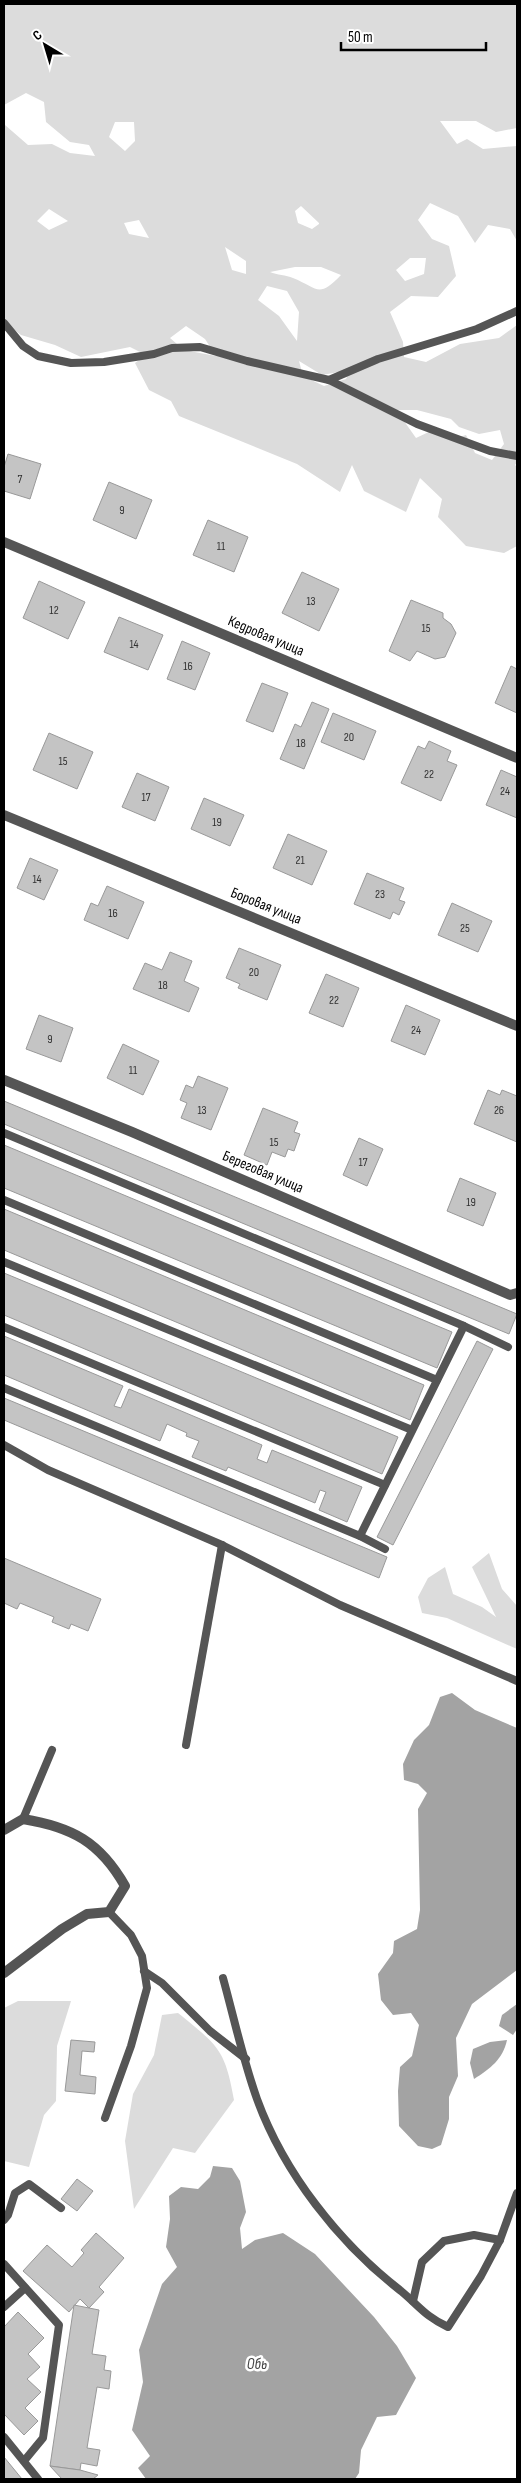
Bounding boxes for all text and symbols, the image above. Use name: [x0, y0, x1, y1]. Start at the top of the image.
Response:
north arrow: [20, 20, 70, 70]
scale bar: [341, 20, 486, 52]
text: С: [29, 26, 45, 44]
text: 50 m: [348, 28, 373, 47]
house number: 7: [18, 472, 23, 487]
house number: 9: [119, 503, 125, 518]
house number: 11: [217, 539, 226, 554]
house number: 13: [306, 594, 316, 609]
house number: 12: [49, 603, 59, 618]
street label: Кедровая улица: [225, 611, 307, 661]
house number: 15: [421, 621, 431, 636]
house number: 14: [129, 637, 139, 652]
house number: 16: [183, 659, 193, 674]
house number: 20: [344, 730, 354, 745]
house number: 18: [296, 736, 306, 751]
house number: 15: [58, 754, 68, 769]
house number: 22: [424, 767, 434, 782]
house number: 24: [500, 784, 510, 799]
house number: 17: [142, 790, 151, 805]
house number: 19: [212, 815, 222, 830]
house number: 21: [295, 853, 305, 868]
house number: 14: [32, 872, 42, 887]
street label: Боровая улица: [228, 883, 304, 929]
house number: 23: [375, 887, 385, 902]
house number: 16: [108, 906, 118, 921]
house number: 25: [460, 921, 470, 936]
house number: 20: [249, 965, 259, 980]
house number: 18: [158, 978, 168, 993]
house number: 22: [329, 993, 339, 1008]
house number: 24: [411, 1023, 421, 1038]
house number: 9: [47, 1032, 53, 1047]
house number: 11: [129, 1063, 138, 1078]
house number: 13: [197, 1103, 207, 1118]
house number: 26: [494, 1103, 504, 1118]
house number: 15: [269, 1135, 279, 1150]
street label: Береговая улица: [220, 1146, 307, 1198]
house number: 17: [359, 1155, 368, 1170]
house number: 19: [466, 1195, 476, 1210]
water label: Обь: [247, 2355, 267, 2374]

